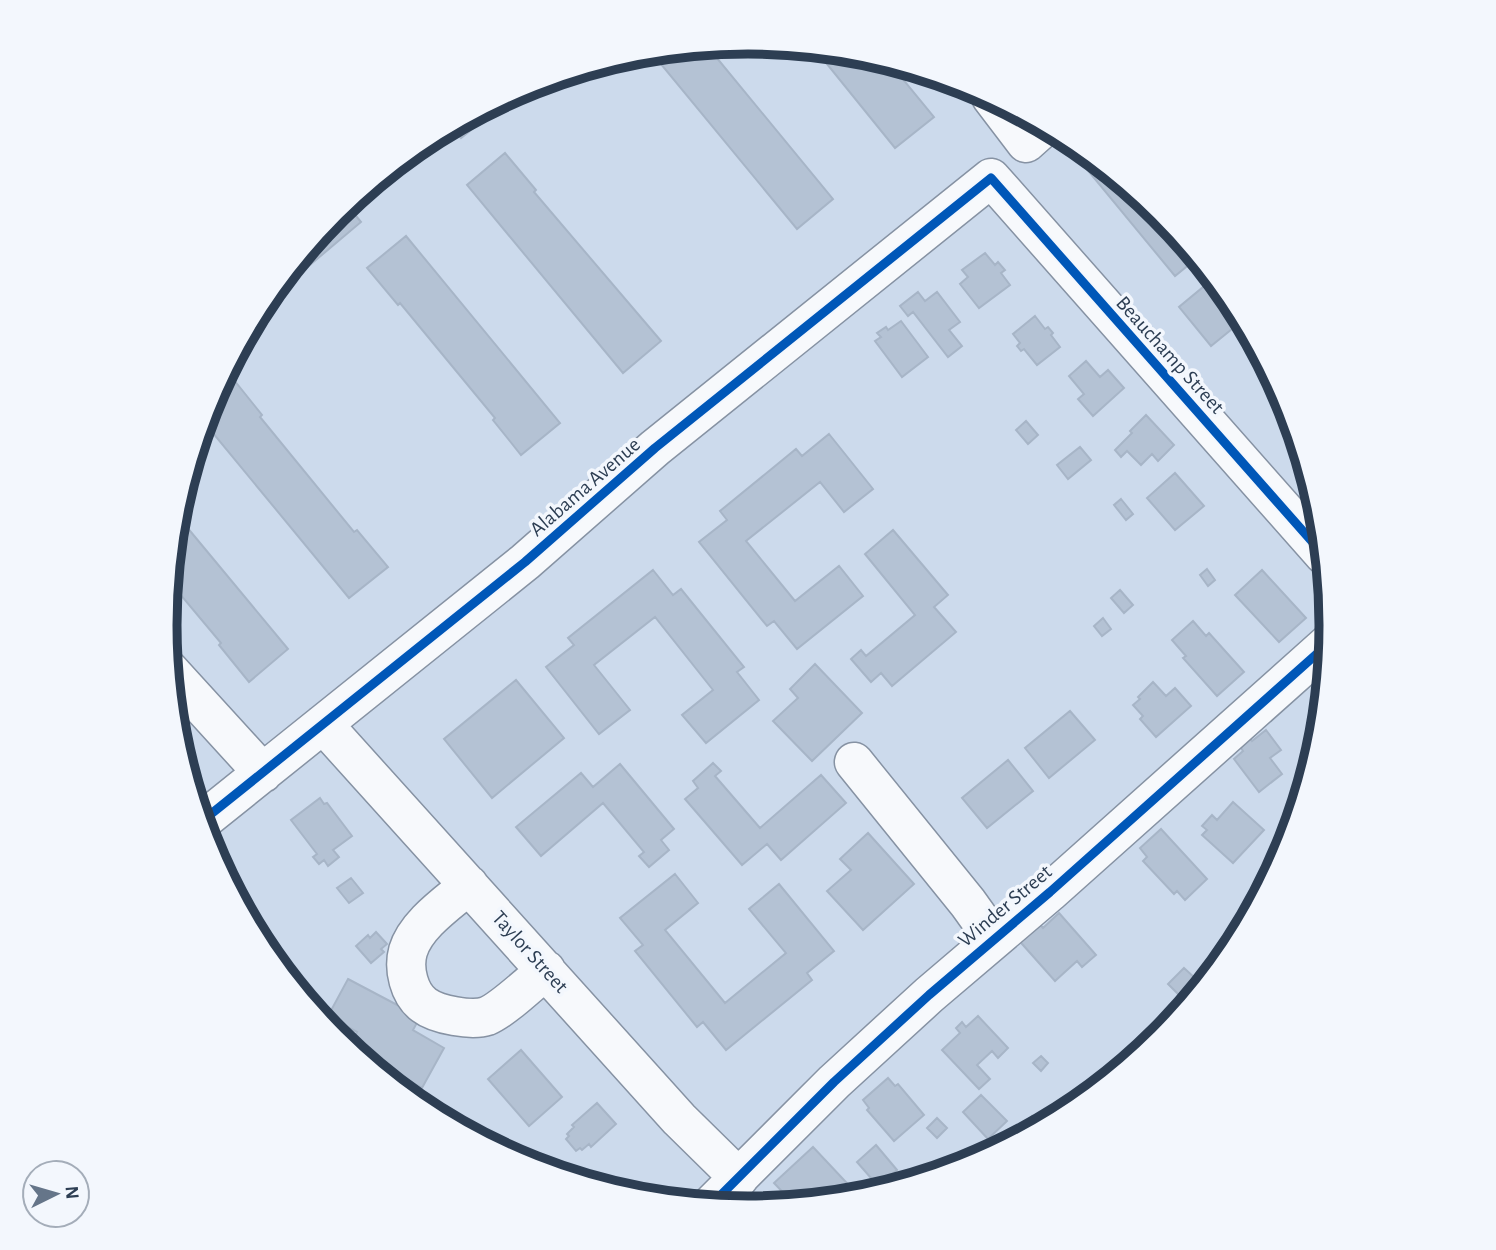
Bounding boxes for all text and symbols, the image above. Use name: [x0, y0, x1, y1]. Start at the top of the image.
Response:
street label: Beauchamp Street: [1112, 292, 1228, 418]
street label: Alabama Avenue: [526, 434, 644, 540]
street label: Winder Street: [954, 861, 1056, 951]
street label: Taylor Street: [488, 907, 572, 997]
north arrow: [21, 1159, 91, 1229]
text: N: [61, 1185, 81, 1200]

